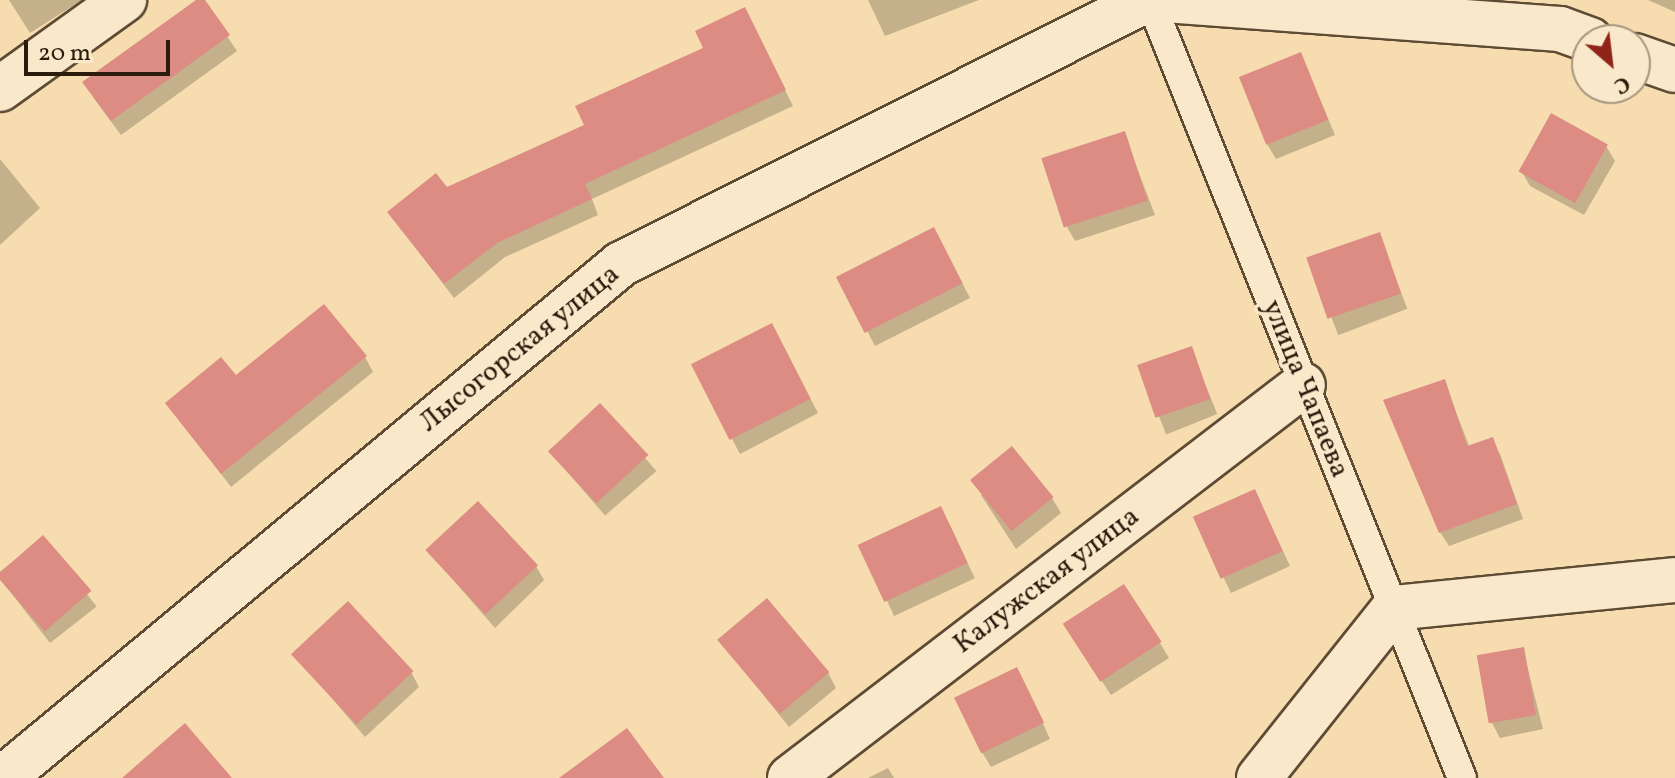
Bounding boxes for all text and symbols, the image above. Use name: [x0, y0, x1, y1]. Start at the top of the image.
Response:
scale bar: [28, 24, 174, 74]
north arrow: [1571, 24, 1651, 104]
text: 20 m: [38, 37, 91, 71]
text: С: [1608, 67, 1635, 101]
street label: Лысогорская улица: [413, 258, 627, 440]
street label: улица Чапаева: [1254, 295, 1356, 483]
street label: Калужская улица: [947, 500, 1147, 662]

